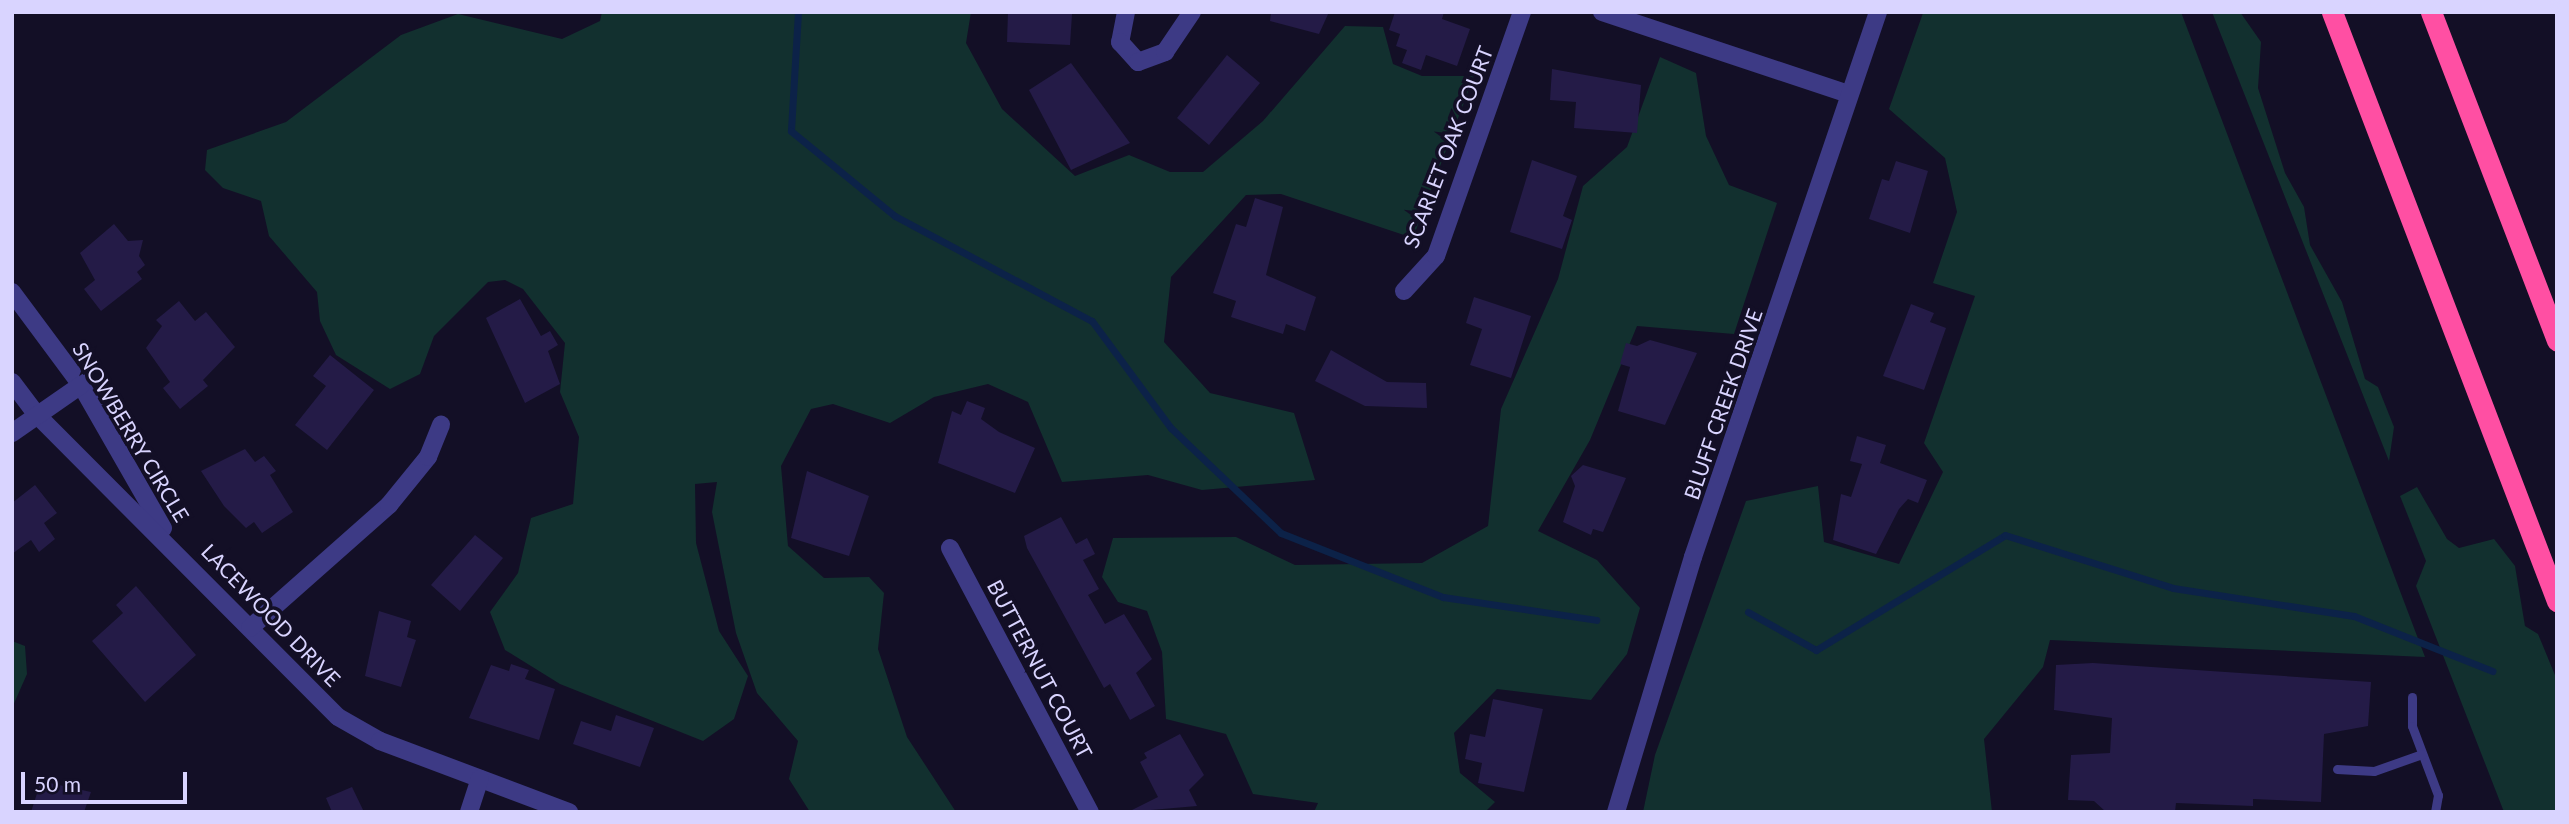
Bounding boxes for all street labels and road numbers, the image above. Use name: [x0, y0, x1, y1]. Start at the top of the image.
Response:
street label: SCARLET OAK COURT: [1398, 42, 1498, 252]
street label: BLUFF CREEK DRIVE: [1678, 305, 1768, 503]
street label: SNOWBERRY CIRCLE: [67, 337, 195, 527]
street label: LACEWOOD DRIVE: [196, 538, 346, 692]
street label: BUTTERNUT COURT: [982, 575, 1098, 763]

